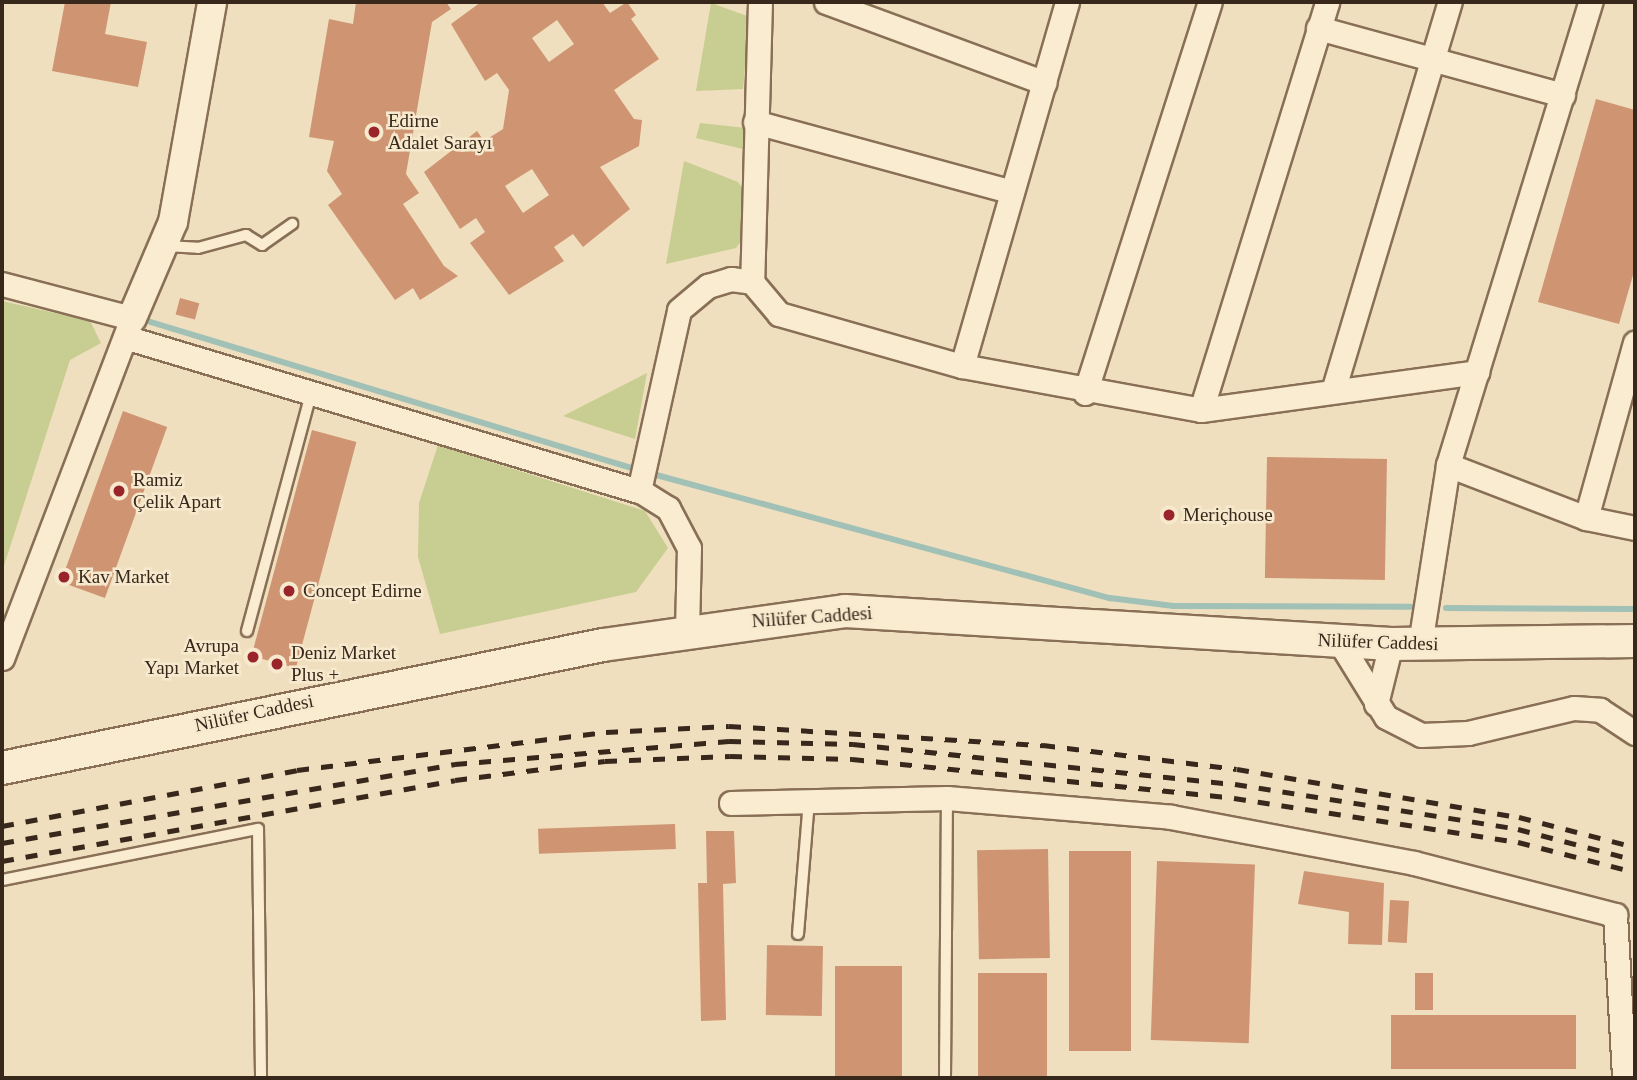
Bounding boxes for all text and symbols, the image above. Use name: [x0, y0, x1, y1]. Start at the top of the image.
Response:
place label: Edirne Adalet Sarayı: [388, 110, 492, 154]
marker: Edirne Adalet Sarayı: [366, 124, 382, 140]
place label: Ramiz Çelik Apart: [133, 469, 222, 513]
marker: Ramiz Çelik Apart: [111, 483, 127, 499]
place label: Meriçhouse: [1183, 504, 1273, 526]
marker: Meriçhouse: [1161, 507, 1177, 523]
place label: Kav Market: [78, 566, 169, 588]
marker: Kav Market: [56, 569, 72, 585]
place label: Concept Edirne: [303, 580, 422, 602]
marker: Concept Edirne: [281, 583, 297, 599]
street label: Nilüfer Caddesi: [751, 601, 873, 633]
street label: Nilüfer Caddesi: [1317, 628, 1439, 656]
place label: Avrupa Yapı Market: [144, 635, 239, 679]
place label: Deniz Market Plus +: [291, 642, 396, 686]
marker: Avrupa Yapı Market: [245, 649, 261, 665]
marker: Deniz Market Plus +: [269, 656, 285, 672]
street label: Nilüfer Caddesi: [193, 689, 315, 737]

